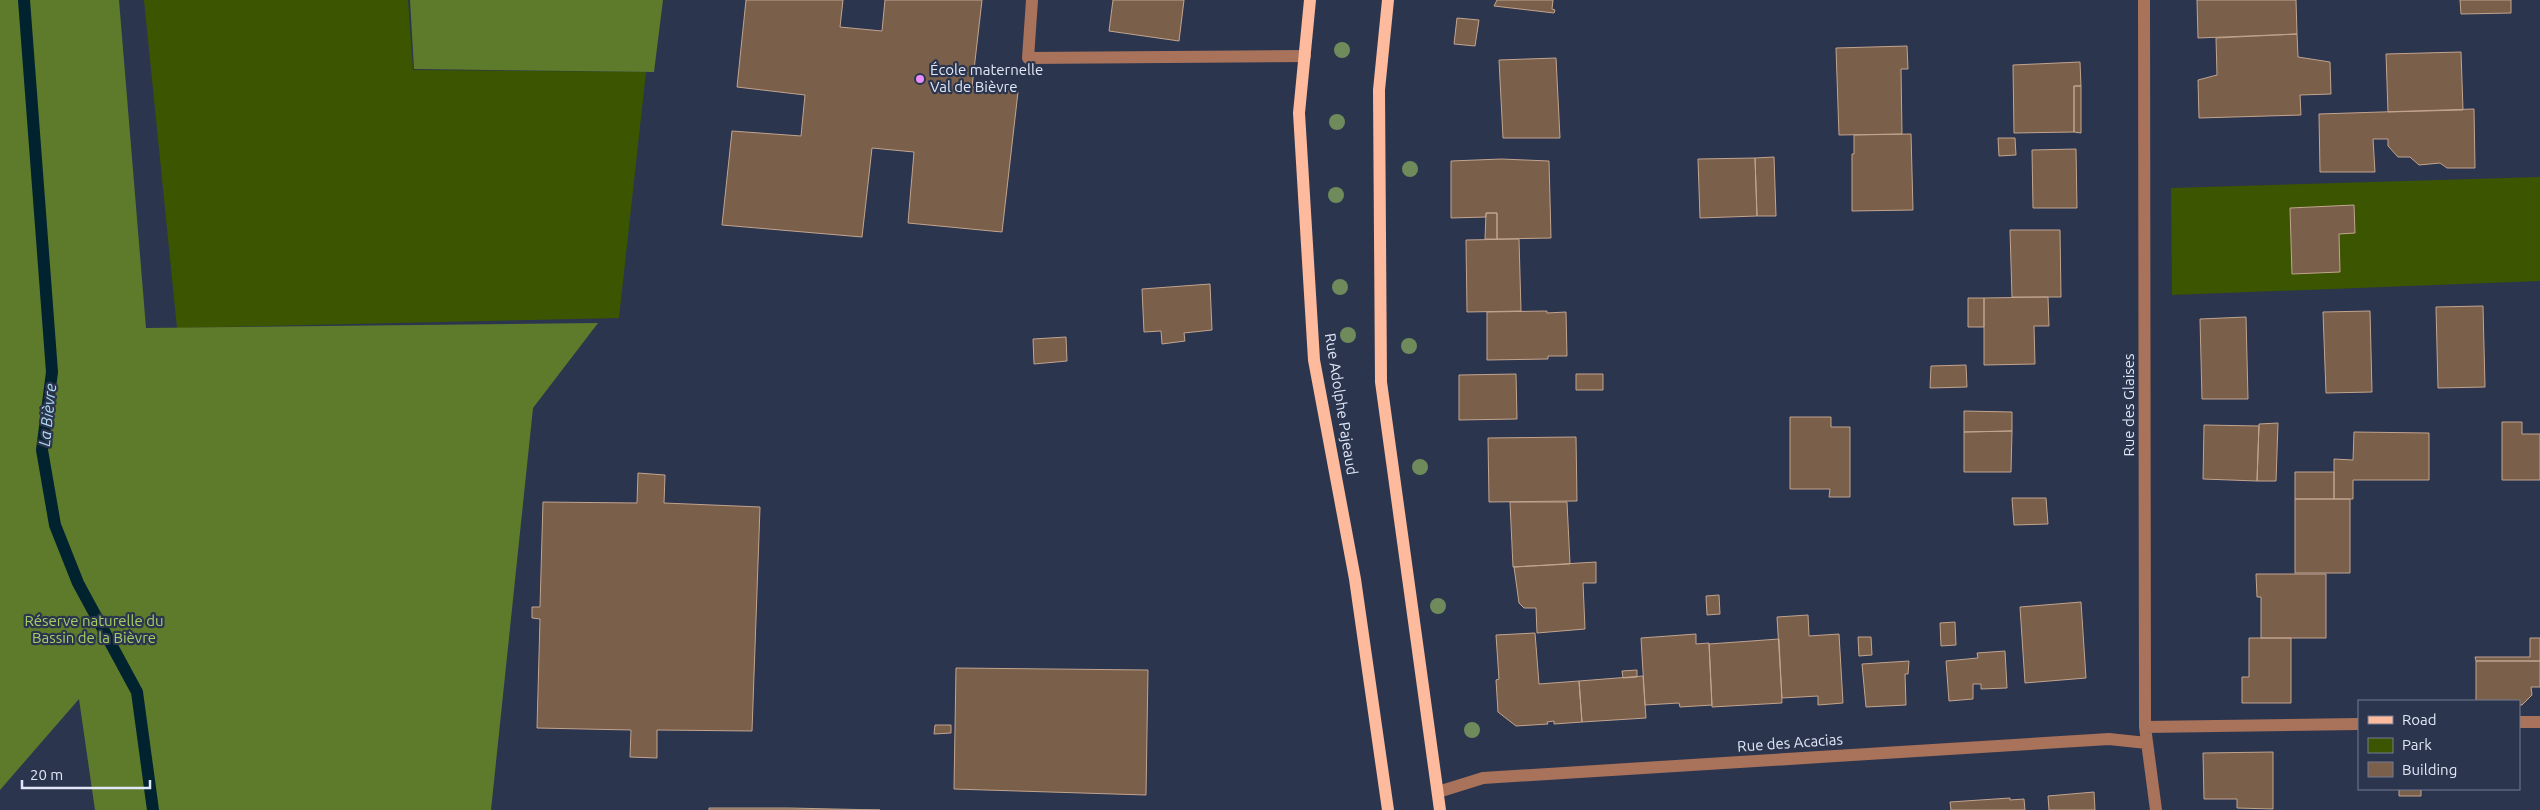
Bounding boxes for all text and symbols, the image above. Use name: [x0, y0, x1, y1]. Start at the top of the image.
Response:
place label: École maternelle Val de Bièvre: [930, 61, 1043, 95]
marker: École maternelle Val de Bièvre: [914, 73, 926, 85]
street label: Rue Adolphe Pajeaud: [1322, 332, 1361, 476]
street label: Rue des Glaises: [2120, 353, 2137, 457]
water label: La Bièvre: [35, 383, 59, 447]
park label: Réserve naturelle du Bassin de la Bièvre: [24, 612, 164, 646]
legend: [2358, 700, 2520, 790]
text: Road: [2402, 711, 2437, 728]
street label: Rue des Acacias: [1737, 730, 1843, 755]
text: Park: [2402, 736, 2432, 753]
scale bar: [22, 758, 150, 790]
text: Building: [2402, 761, 2457, 778]
text: 20 m: [30, 766, 63, 783]

